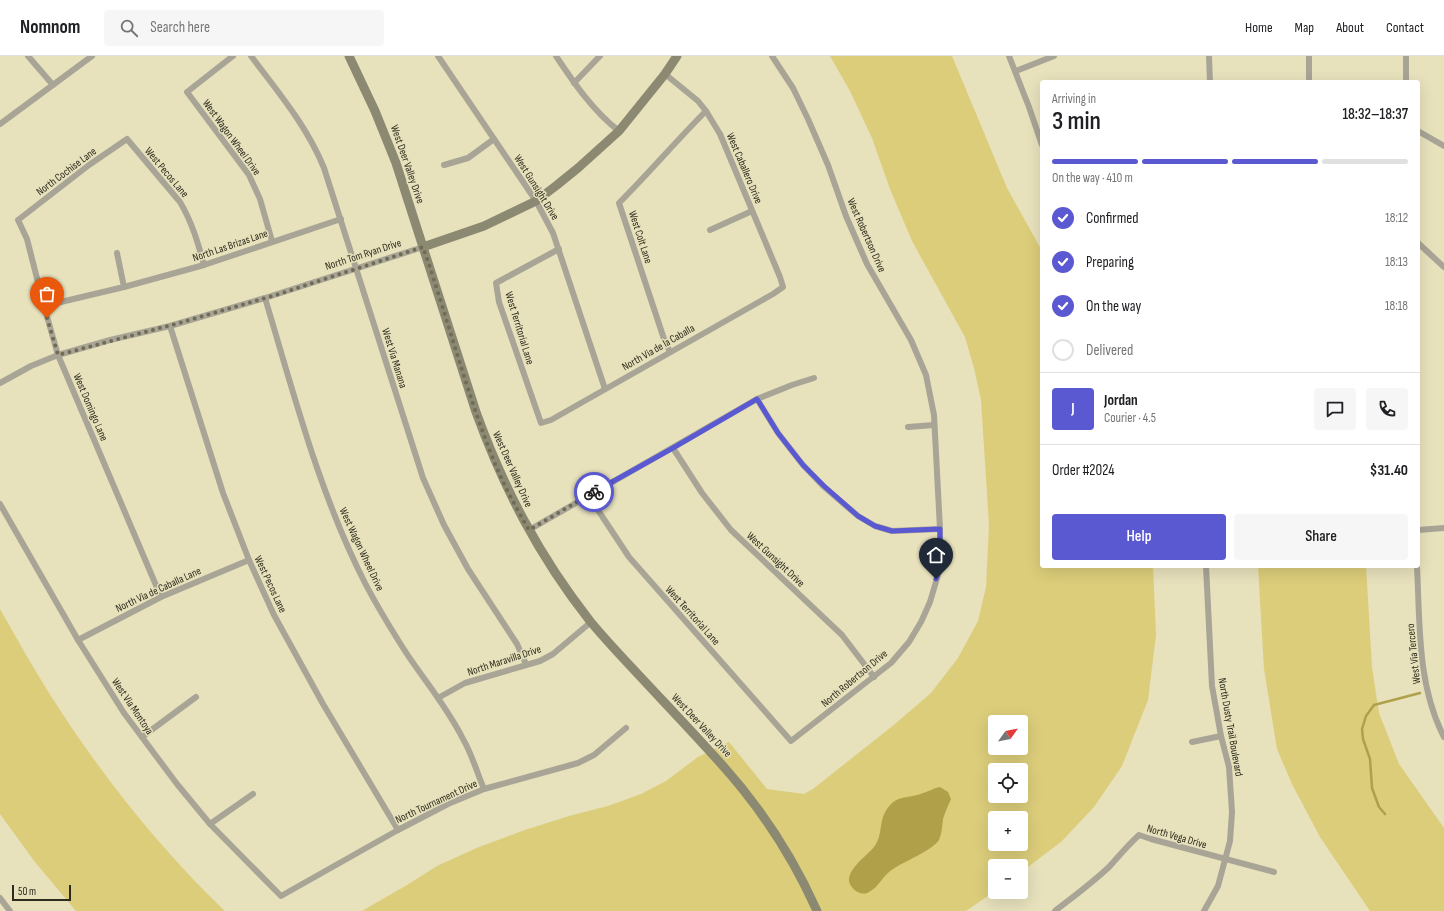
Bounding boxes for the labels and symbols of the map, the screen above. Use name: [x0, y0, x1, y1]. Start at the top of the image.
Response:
street label: West Wagon Wheel Drive: [200, 97, 263, 178]
street label: West Deer Valley Drive: [388, 123, 427, 205]
street label: West Caballero Drive: [724, 131, 765, 206]
street label: North Cochise Lane: [34, 145, 99, 198]
street label: West Pecos Lane: [142, 145, 191, 200]
street label: West Gunsight Drive: [511, 152, 562, 222]
street label: West Robertson Drive: [844, 196, 889, 274]
street label: West Colt Lane: [626, 209, 655, 265]
street label: North Las Brizas Lane: [191, 227, 269, 264]
street label: North Tom Ryan Drive: [323, 236, 403, 273]
pin: [30, 277, 64, 318]
street label: West Territorial Lane: [502, 290, 537, 366]
street label: North Via de la Caballa: [620, 321, 697, 373]
street label: West Via Manana: [379, 327, 410, 390]
street label: West Domingo Lane: [70, 371, 111, 443]
street label: West Deer Valley Drive: [490, 429, 535, 509]
courier: [574, 472, 614, 512]
street label: West Wagon Wheel Drive: [337, 505, 387, 593]
street label: West Gunsight Drive: [744, 529, 807, 590]
pin: [919, 538, 953, 579]
street label: West Pecos Lane: [252, 554, 289, 615]
street label: North Via de Caballa Lane: [113, 564, 203, 615]
street label: West Territorial Lane: [663, 583, 723, 648]
street label: West Via Tercero: [1404, 623, 1423, 685]
street label: North Maravilla Drive: [466, 642, 543, 679]
street label: North Robertson Drive: [819, 647, 890, 710]
street label: West Via Montoya: [109, 676, 156, 737]
street label: North Dusty Trail Boulevard: [1215, 677, 1246, 778]
street label: West Deer Valley Drive: [669, 691, 734, 760]
north arrow: [988, 715, 1028, 755]
street label: North Tournament Drive: [393, 777, 479, 826]
street label: North Vega Drive: [1145, 822, 1208, 851]
scale bar: [12, 883, 71, 902]

